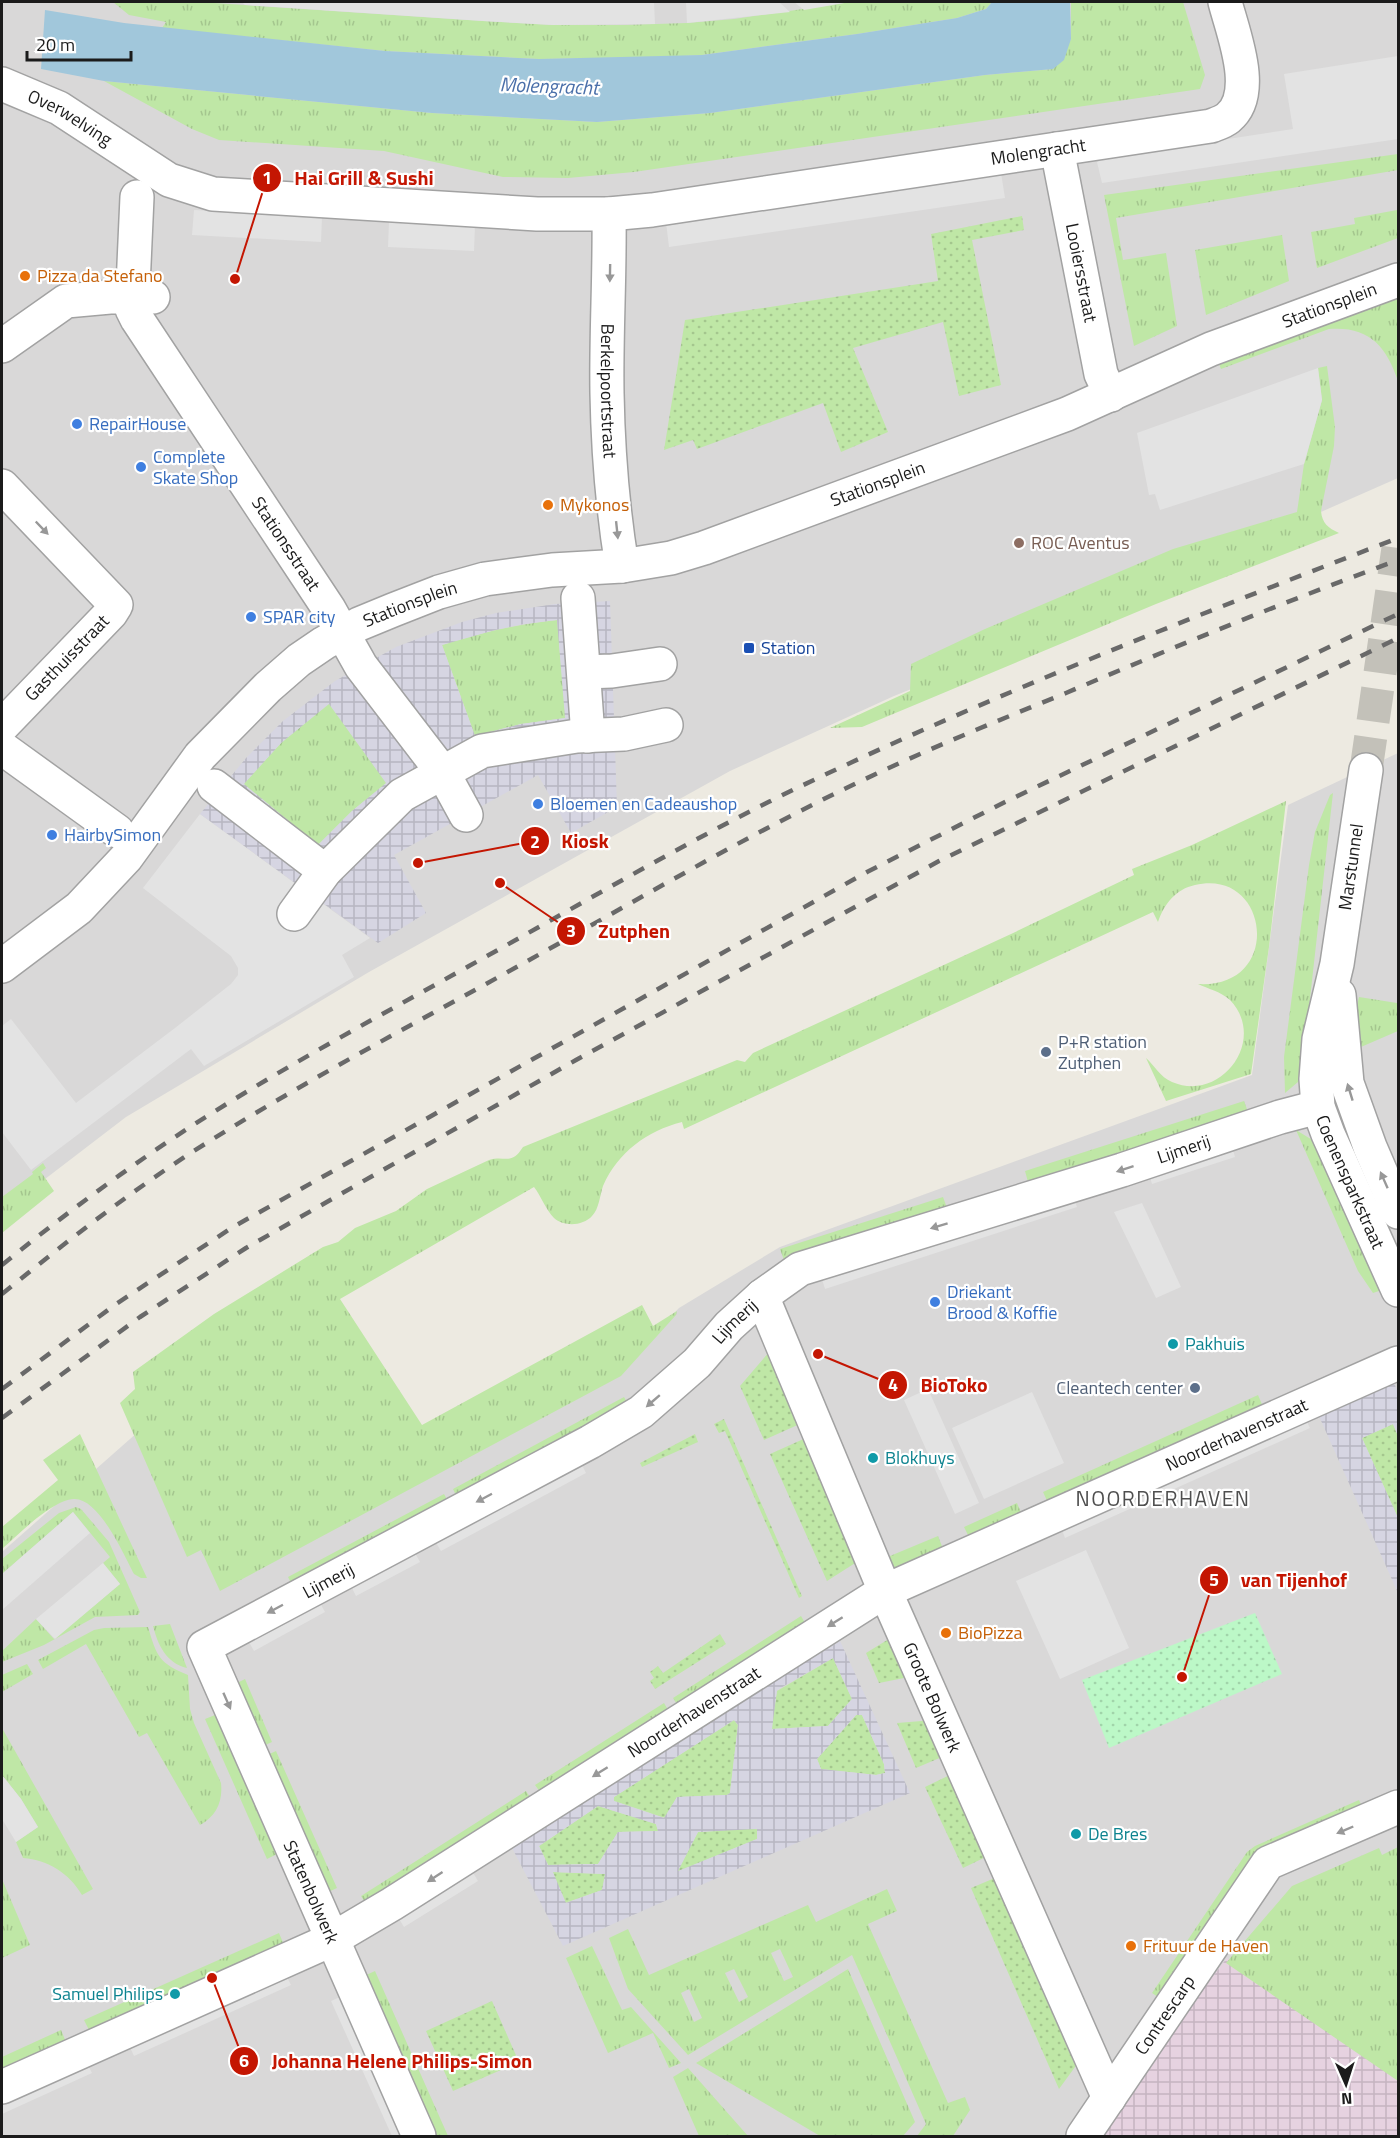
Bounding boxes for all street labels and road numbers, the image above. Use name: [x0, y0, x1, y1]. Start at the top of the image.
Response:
street label: Overwelving: [24, 82, 118, 152]
street label: Molengracht: [989, 131, 1088, 172]
street label: Looiersstraat: [1059, 221, 1105, 325]
street label: Stationsplein: [1278, 275, 1380, 335]
street label: Berkelpoortstraat: [594, 323, 624, 460]
street label: Stationsplein: [826, 454, 929, 513]
street label: Stationsstraat: [245, 491, 328, 597]
street label: Stationsplein: [359, 574, 460, 634]
street label: Gasthuisstraat: [18, 608, 116, 707]
street label: Marstunnel: [1331, 822, 1370, 912]
street label: Coenensparkstraat: [1309, 1111, 1392, 1254]
street label: Lijmerij: [1153, 1127, 1214, 1170]
street label: Lijmerij: [705, 1292, 763, 1350]
street label: Noorderhavenstraat: [1161, 1391, 1313, 1478]
street label: Lijmerij: [298, 1556, 359, 1605]
street label: Groote Bolwerk: [896, 1638, 969, 1757]
street label: Noorderhavenstraat: [622, 1659, 766, 1764]
street label: Statenbolwerk: [277, 1836, 346, 1948]
street label: Contrescarp: [1128, 1970, 1201, 2060]

